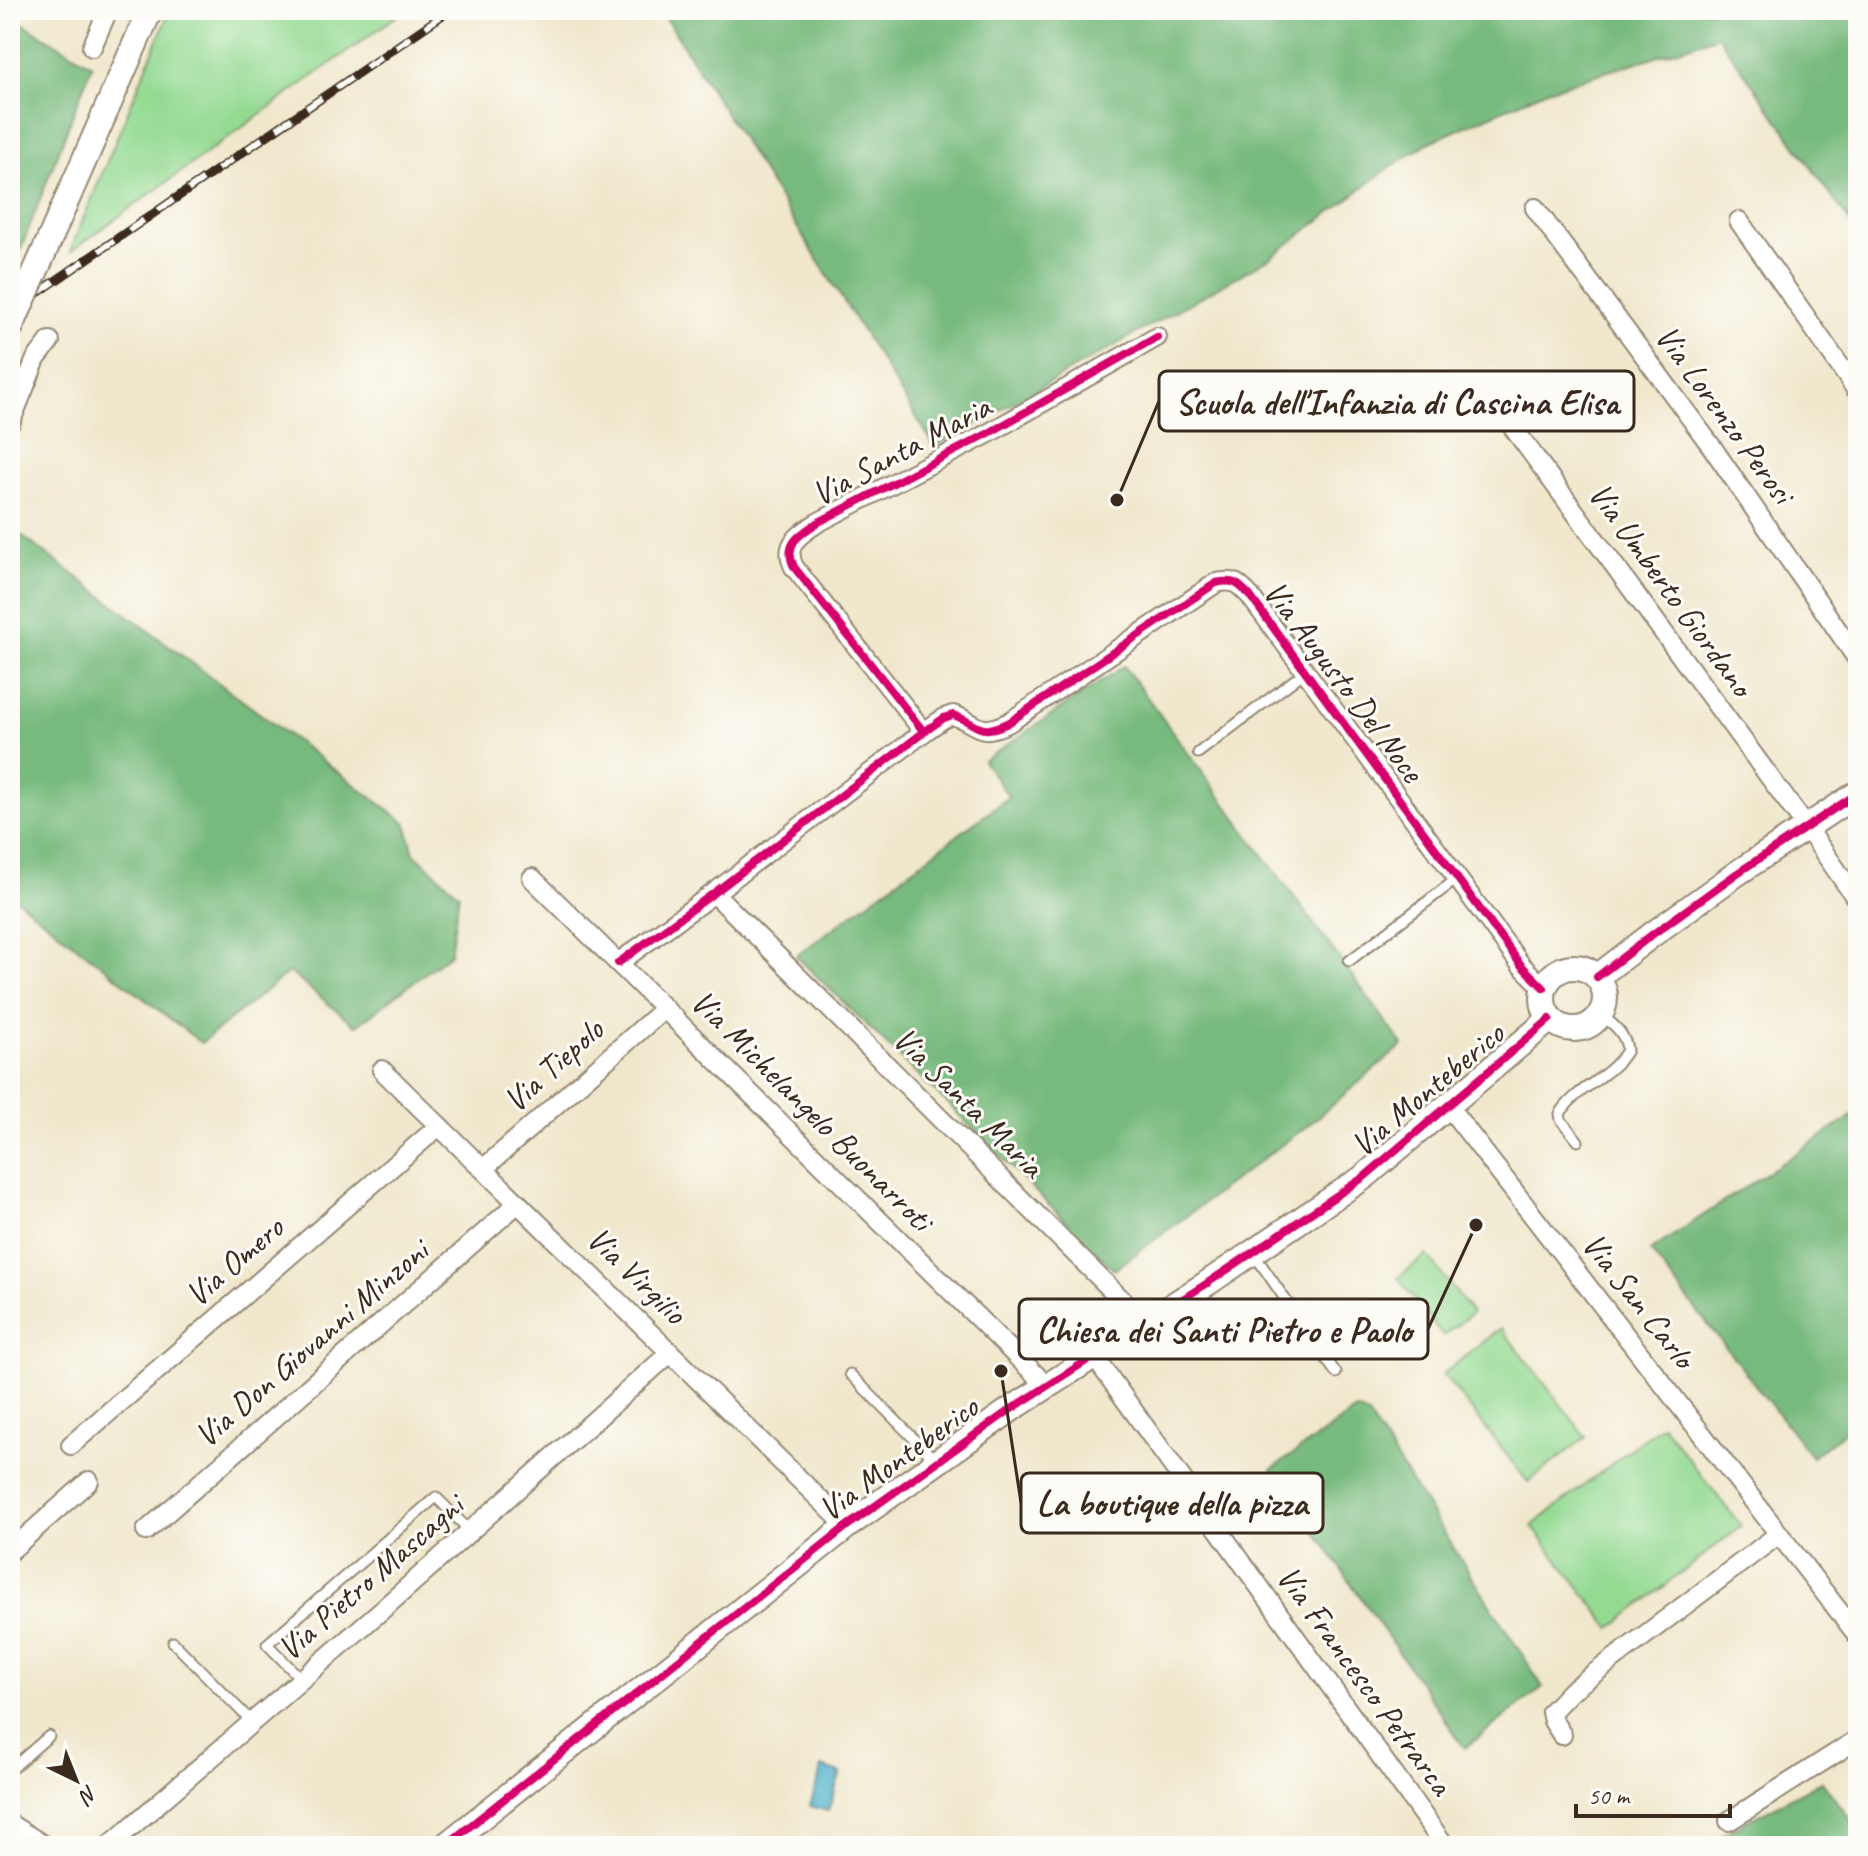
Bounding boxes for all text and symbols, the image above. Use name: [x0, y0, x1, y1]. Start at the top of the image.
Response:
street label: Via Lorenzo Perosi: [1646, 316, 1806, 514]
callout: Scuola dell'Infanzia di Cascina Elisa: [1159, 371, 1634, 431]
text: Scuola dell'Infanzia di Cascina Elisa: [1175, 379, 1622, 425]
street label: Via Santa Maria: [804, 384, 1000, 515]
street label: Via Umberto Giordano: [1579, 474, 1765, 707]
street label: Via Augusto Del Noce: [1254, 572, 1435, 792]
street label: Via Michelangelo Buonarroti: [682, 980, 945, 1243]
street label: Via Tiepolo: [494, 1007, 614, 1121]
street label: Via Monteberico: [1341, 1011, 1514, 1166]
street label: Via Santa Maria: [884, 1017, 1055, 1188]
street label: Via Omero: [176, 1205, 294, 1316]
street label: Via Virgilio: [578, 1217, 697, 1334]
street label: Via San Carlo: [1573, 1224, 1708, 1379]
street label: Via Don Giovanni Minzoni: [185, 1227, 440, 1456]
callout: Chiesa dei Santi Pietro e Paolo: [1019, 1299, 1428, 1359]
text: Chiesa dei Santi Pietro e Paolo: [1036, 1307, 1415, 1353]
street label: Via Monteberico: [810, 1384, 988, 1530]
callout: La boutique della pizza: [1021, 1473, 1323, 1533]
text: La boutique della pizza: [1036, 1480, 1311, 1526]
street label: Via Pietro Mascagni: [268, 1482, 475, 1670]
street label: Via Francesco Petrarca: [1267, 1557, 1464, 1805]
north arrow: [36, 1740, 116, 1820]
scale bar: [1576, 1768, 1730, 1818]
text: N: [72, 1779, 103, 1811]
text: 50 m: [1588, 1781, 1631, 1811]

